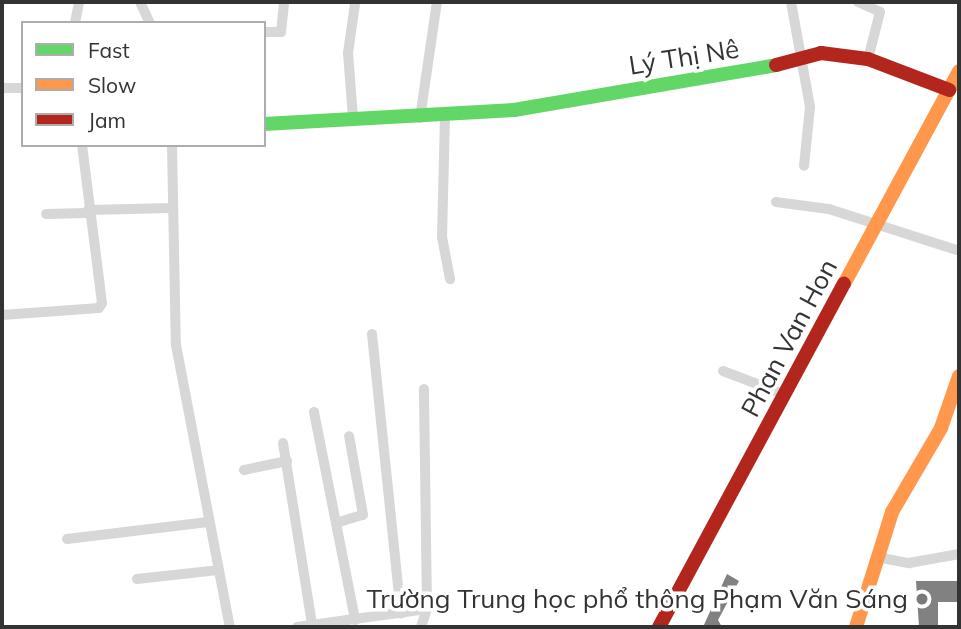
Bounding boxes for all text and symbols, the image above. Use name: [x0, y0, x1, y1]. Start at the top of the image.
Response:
legend: [21, 21, 266, 147]
street label: Lý Thị Nê: [627, 33, 741, 81]
text: Fast: [88, 37, 130, 63]
text: Slow: [88, 72, 136, 98]
text: Jam: [88, 107, 126, 133]
street label: Phan Van Hon: [734, 254, 844, 422]
place label: Trường Trung học phổ thông Phạm Văn Sáng: [366, 583, 908, 615]
marker: Trường Trung học phổ thông Phạm Văn Sáng: [914, 591, 930, 607]

